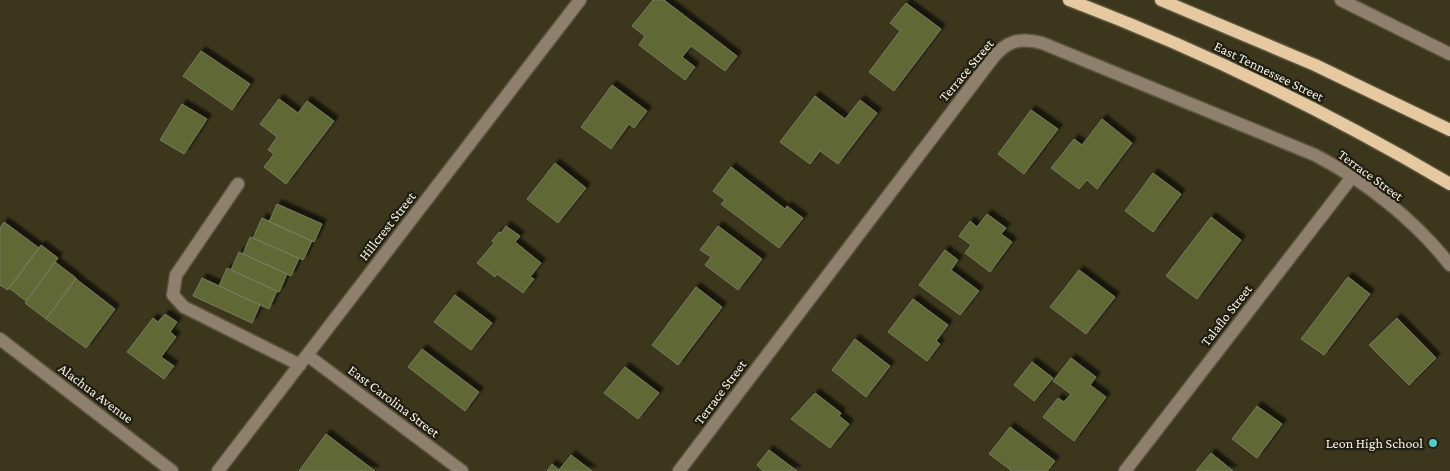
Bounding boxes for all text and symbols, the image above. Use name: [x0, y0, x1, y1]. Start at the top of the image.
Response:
street label: Terrace Street: [935, 35, 997, 105]
street label: East Tennessee Street: [1212, 38, 1327, 105]
street label: Terrace Street: [1335, 146, 1407, 204]
street label: Hillcrest Street: [355, 188, 419, 263]
street label: Talaflo Street: [1197, 281, 1255, 349]
street label: Terrace Street: [691, 356, 750, 427]
street label: Alachua Avenue: [56, 360, 136, 426]
street label: East Carolina Street: [345, 362, 443, 441]
place label: Leon High School: [1326, 435, 1423, 451]
marker: Leon High School: [1427, 437, 1439, 449]

